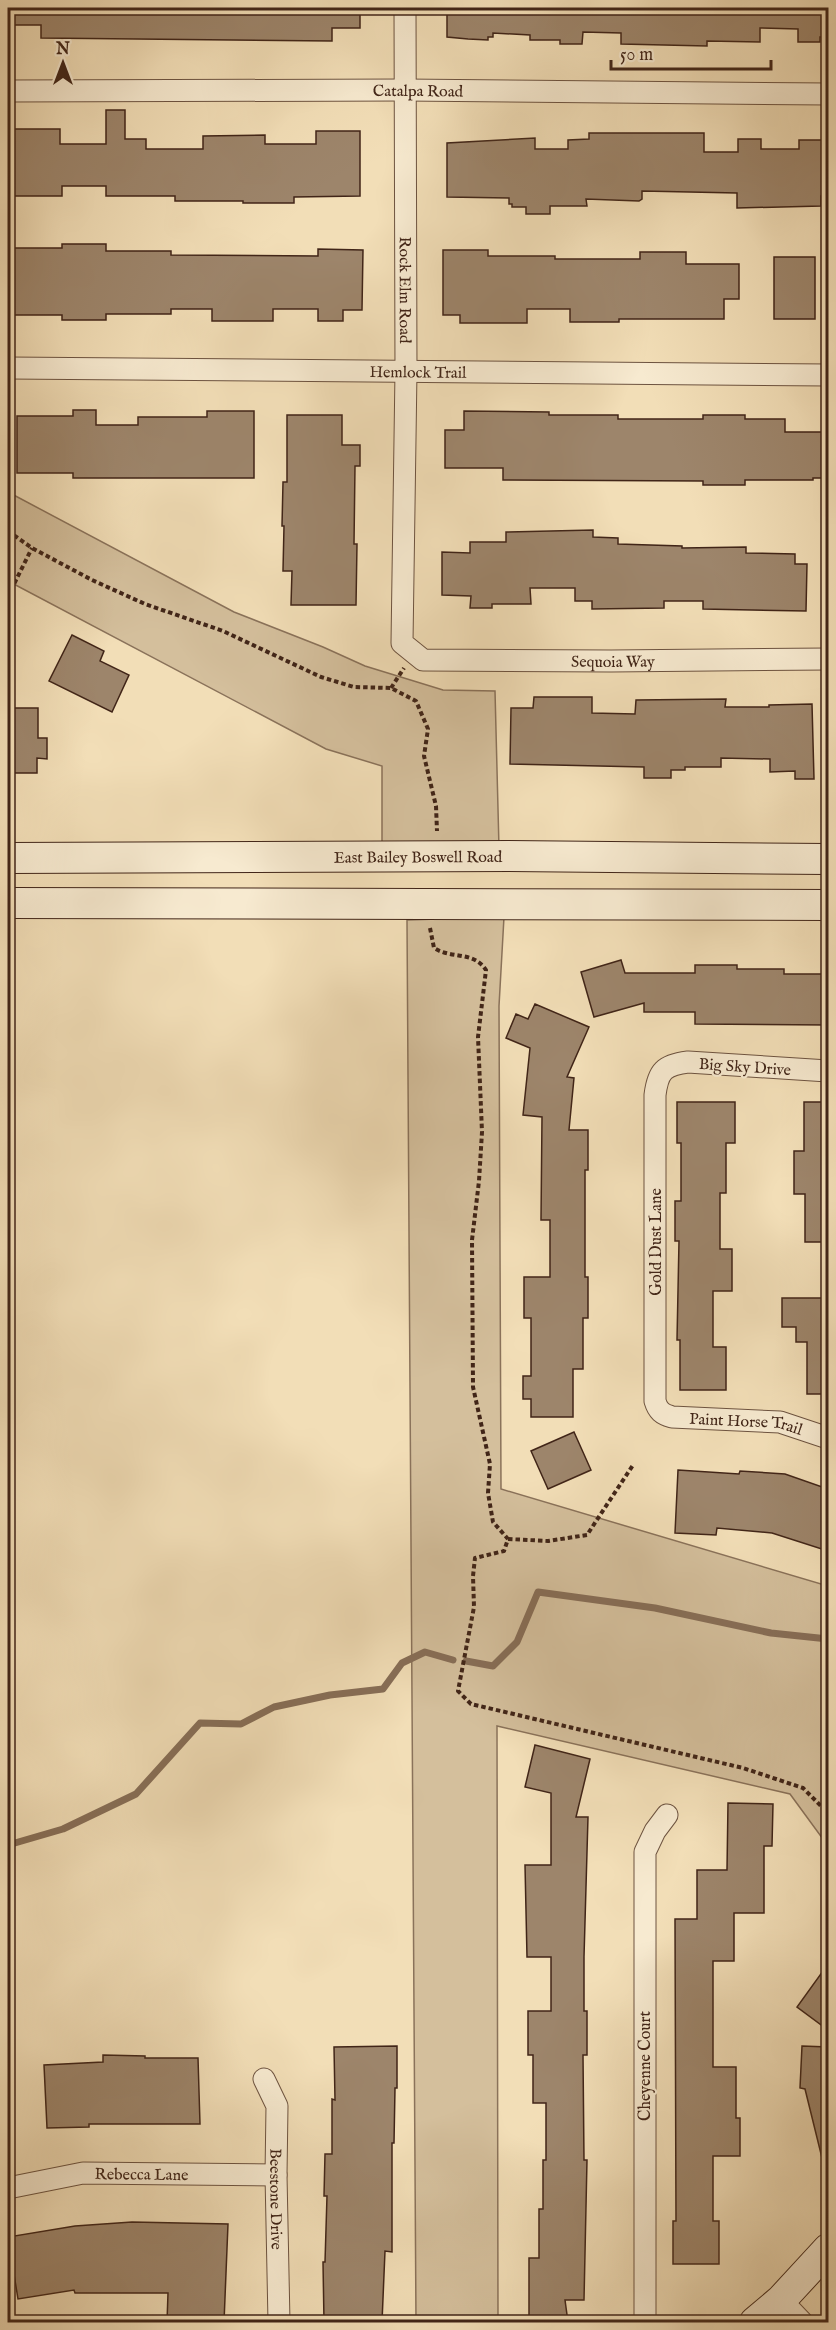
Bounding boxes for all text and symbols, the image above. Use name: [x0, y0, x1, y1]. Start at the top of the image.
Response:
north arrow: [33, 33, 93, 93]
scale bar: [611, 33, 772, 71]
text: N: [55, 40, 70, 60]
text: 50 m: [620, 44, 653, 67]
street label: Catalpa Road: [373, 82, 464, 103]
street label: Rock Elm Road: [394, 236, 414, 344]
street label: Hemlock Trail: [369, 363, 467, 384]
street label: Sequoia Way: [571, 653, 655, 673]
street label: East Bailey Boswell Road: [334, 848, 503, 869]
street label: Big Sky Drive: [698, 1055, 792, 1081]
street label: Gold Dust Lane: [647, 1188, 667, 1296]
street label: Paint Horse Trail: [689, 1410, 805, 1441]
street label: Cheyenne Court: [636, 2011, 656, 2121]
street label: Beestone Drive: [264, 2148, 286, 2250]
street label: Rebecca Lane: [95, 2165, 188, 2186]

